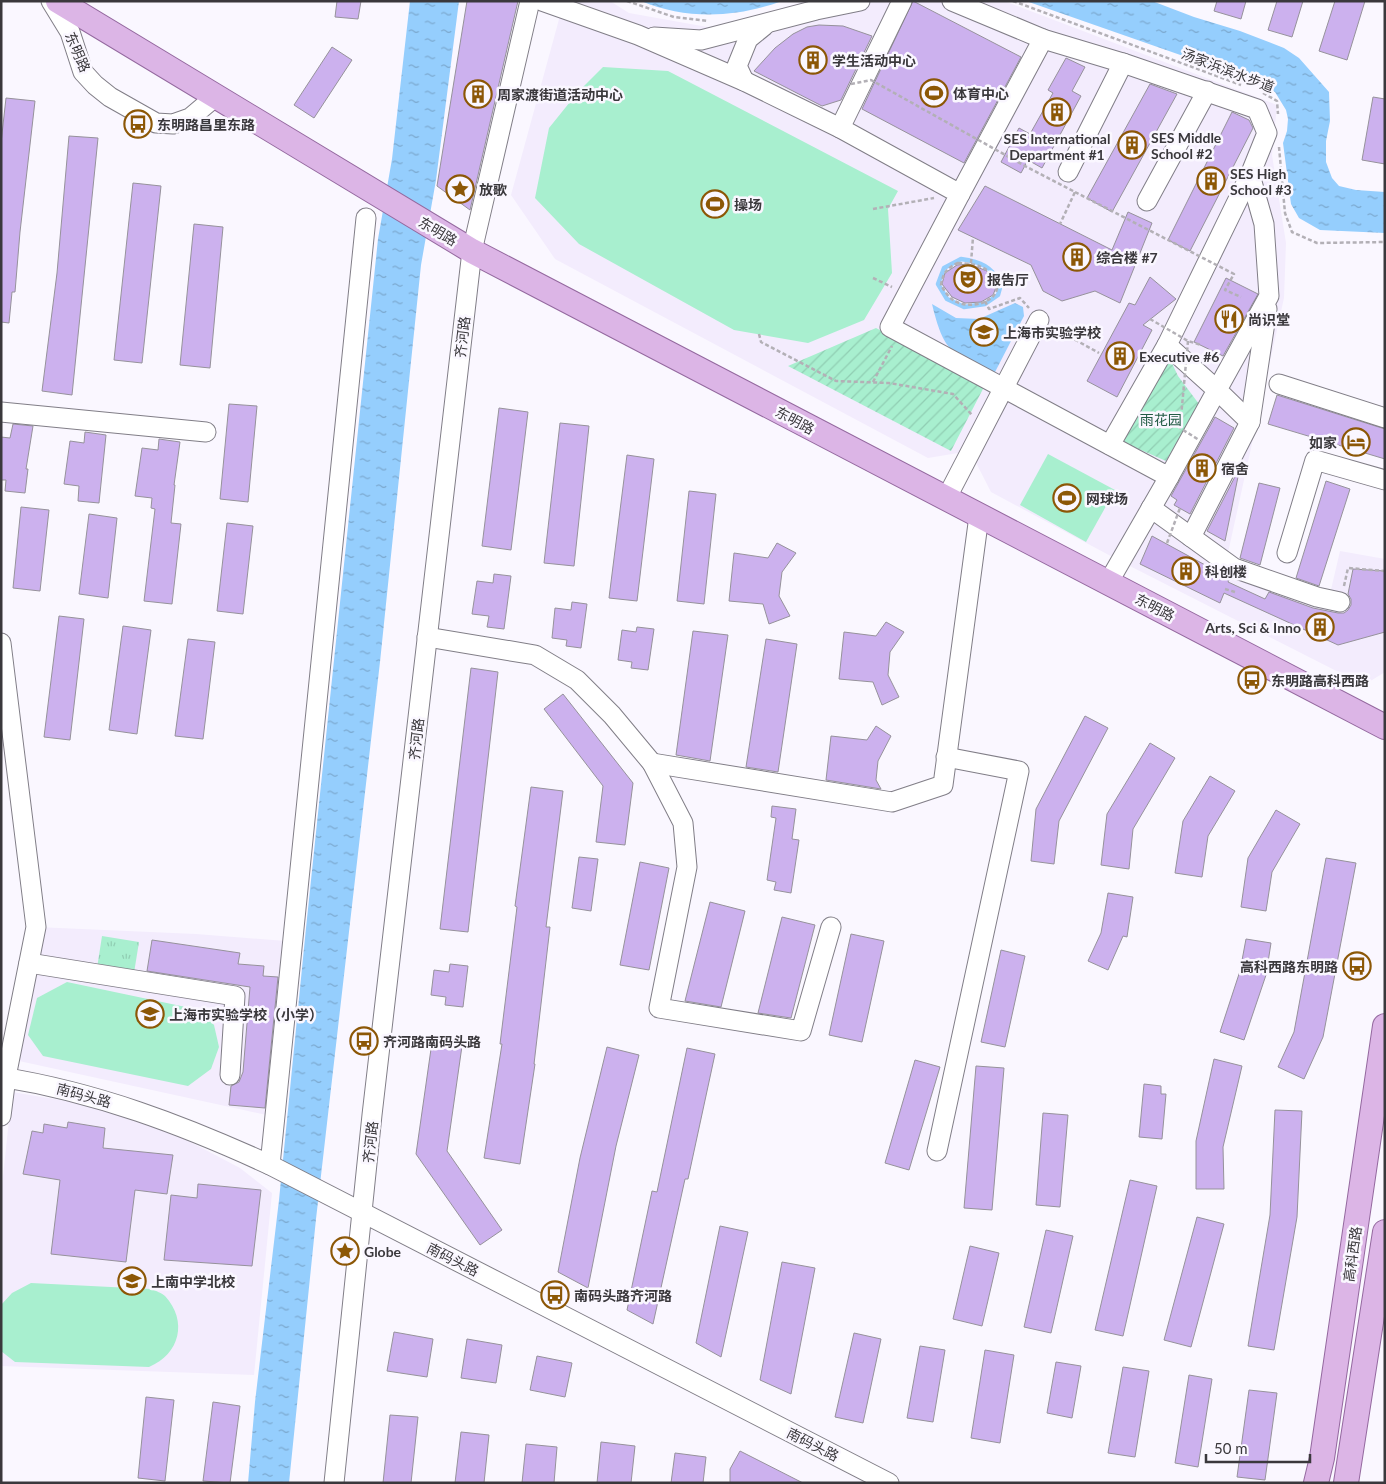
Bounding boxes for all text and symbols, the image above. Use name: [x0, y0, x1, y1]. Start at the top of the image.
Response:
street label: 东明路: [62, 29, 94, 75]
building icon: 学生活动中心: [798, 45, 828, 75]
street label: 汤家浜滨水步道: [1179, 45, 1277, 95]
place label: 学生活动中心: [832, 52, 916, 69]
sports icon: 体育中心: [919, 78, 949, 108]
building icon: 周家渡街道活动中心: [463, 79, 493, 109]
place label: 体育中心: [953, 85, 1009, 102]
place label: 周家渡街道活动中心: [497, 86, 623, 103]
building icon: SES International Department #1: [1042, 97, 1072, 127]
bus stop icon: 东明路昌里东路: [123, 109, 153, 139]
place label: 东明路昌里东路: [157, 116, 255, 133]
place label: SES Middle School #2: [1151, 129, 1222, 162]
place label: SES International Department #1: [1004, 130, 1110, 163]
building icon: SES Middle School #2: [1117, 130, 1147, 160]
place label: SES High School #3: [1230, 165, 1292, 198]
building icon: SES High School #3: [1196, 166, 1226, 196]
place icon: 放歌: [445, 174, 475, 204]
place label: 放歌: [479, 181, 507, 198]
sports icon: 操场: [700, 189, 730, 219]
place label: 操场: [734, 196, 762, 213]
street label: 东明路: [416, 213, 460, 249]
building icon: 综合楼 #7: [1062, 242, 1092, 272]
place label: 综合楼 #7: [1096, 249, 1158, 266]
theatre icon: 报告厅: [953, 264, 983, 294]
place label: 报告厅: [987, 271, 1029, 288]
restaurant icon: 尚识堂: [1214, 304, 1244, 334]
place label: 尚识堂: [1248, 311, 1290, 328]
street label: 齐河路: [451, 315, 473, 359]
school or university icon: 上海市实验学校: [969, 317, 999, 347]
place label: 上海市实验学校: [1003, 324, 1101, 341]
building icon: Executive #6: [1105, 341, 1135, 371]
place label: Executive #6: [1139, 348, 1219, 365]
street label: 东明路: [772, 403, 818, 437]
park label: 雨花园: [1140, 411, 1182, 428]
hotel icon: 如家: [1341, 427, 1371, 457]
place label: 如家: [1309, 434, 1337, 451]
building icon: 宿舍: [1187, 453, 1217, 483]
place label: 宿舍: [1221, 460, 1249, 477]
sports icon: 网球场: [1052, 483, 1082, 513]
place label: 网球场: [1086, 490, 1128, 507]
building icon: 科创楼: [1171, 556, 1201, 586]
place label: 科创楼: [1205, 563, 1247, 580]
street label: 东明路: [1132, 590, 1178, 624]
building icon: Arts, Sci & Inno: [1305, 612, 1335, 642]
place label: Arts, Sci & Inno: [1204, 619, 1301, 636]
bus stop icon: 东明路高科西路: [1237, 665, 1267, 695]
place label: 东明路高科西路: [1271, 672, 1369, 689]
street label: 齐河路: [405, 717, 427, 761]
bus stop icon: 高科西路东明路: [1342, 951, 1372, 981]
place label: 高科西路东明路: [1240, 958, 1338, 975]
school or university icon: 上海市实验学校（小学）: [135, 999, 165, 1029]
place label: 上海市实验学校（小学）: [169, 1006, 323, 1023]
bus stop icon: 齐河路南码头路: [349, 1026, 379, 1056]
place label: 齐河路南码头路: [383, 1033, 481, 1050]
street label: 南码头路: [55, 1080, 113, 1110]
street label: 齐河路: [359, 1120, 381, 1164]
street label: 高科西路: [1340, 1225, 1364, 1283]
place icon: Globe: [330, 1236, 360, 1266]
street label: 南码头路: [424, 1239, 482, 1279]
place label: Globe: [364, 1243, 402, 1260]
school or university icon: 上南中学北校: [117, 1266, 147, 1296]
place label: 上南中学北校: [151, 1273, 235, 1290]
bus stop icon: 南码头路齐河路: [540, 1280, 570, 1310]
place label: 南码头路齐河路: [574, 1287, 672, 1304]
street label: 南码头路: [784, 1424, 842, 1464]
scale bar: [1206, 1432, 1310, 1464]
text: 50 m: [1214, 1439, 1248, 1457]

